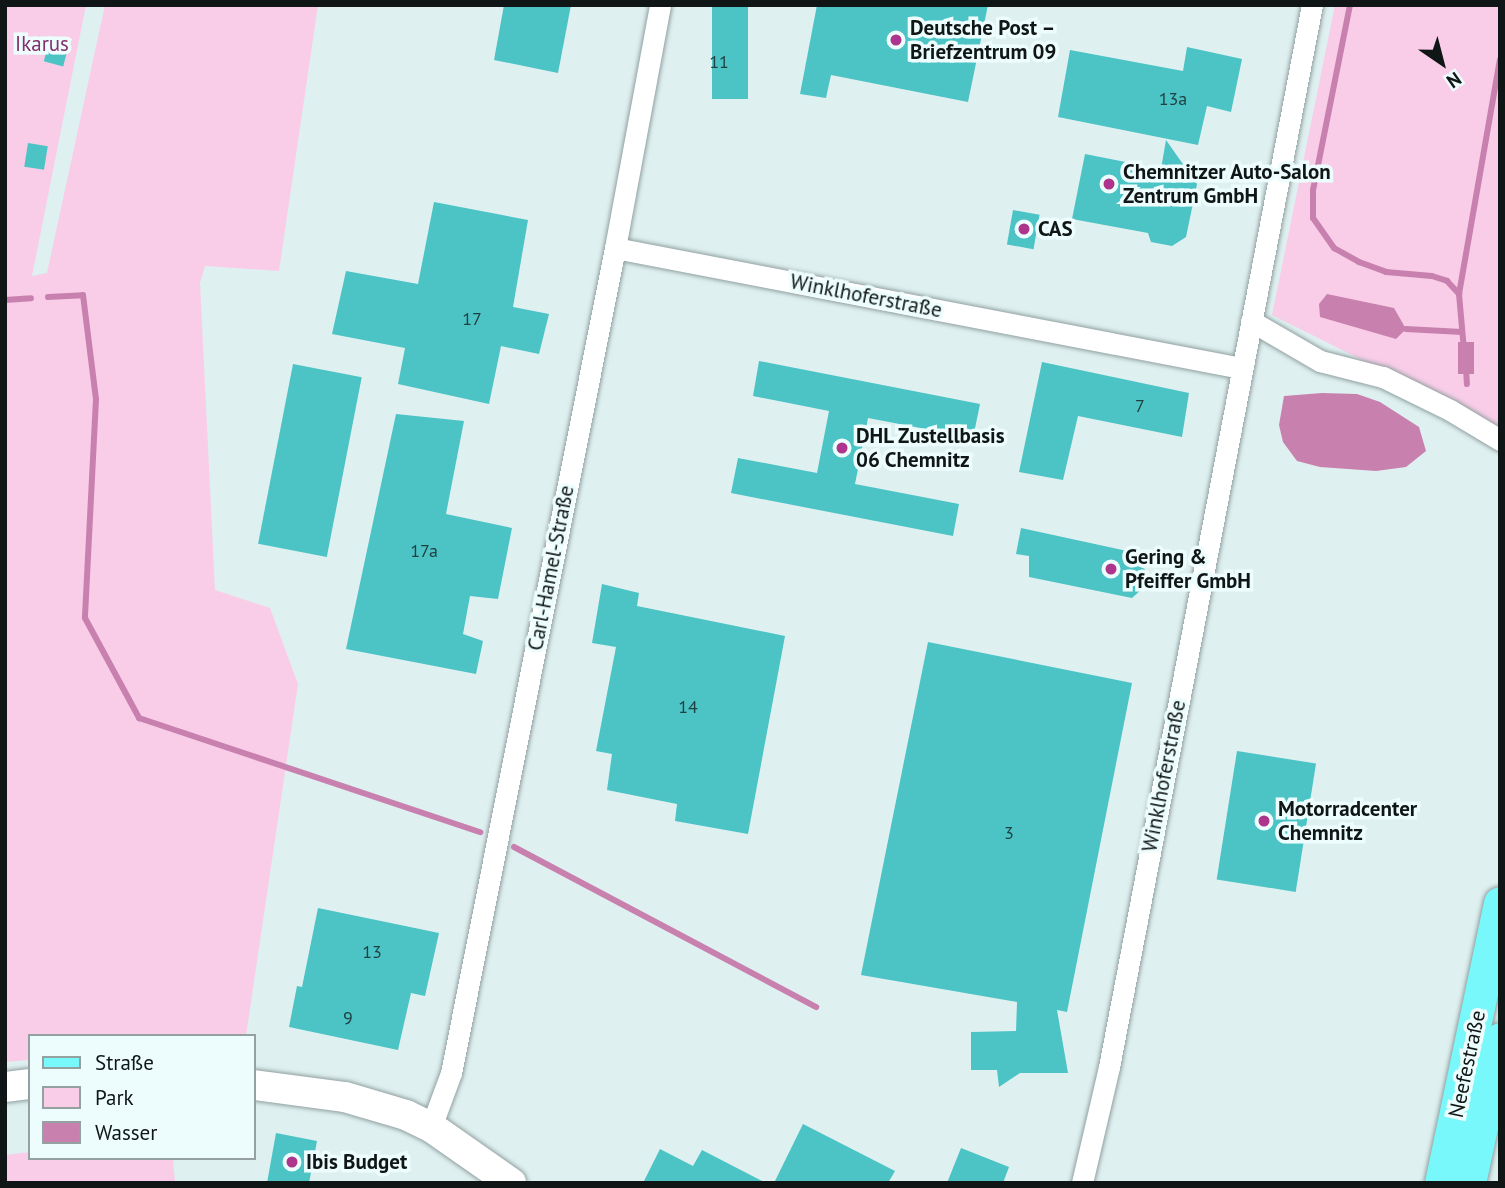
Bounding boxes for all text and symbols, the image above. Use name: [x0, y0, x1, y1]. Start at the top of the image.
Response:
place label: Deutsche Post – Briefzentrum 09: [910, 15, 1056, 65]
north arrow: [1407, 28, 1477, 98]
park label: Ikarus: [15, 31, 69, 57]
marker: Deutsche Post – Briefzentrum 09: [888, 32, 904, 48]
house number: 11: [709, 51, 729, 73]
text: N: [1442, 67, 1466, 94]
house number: 13a: [1159, 88, 1187, 110]
place label: Chemnitzer Auto-Salon Zentrum GmbH: [1123, 159, 1331, 209]
marker: Chemnitzer Auto-Salon Zentrum GmbH: [1101, 176, 1117, 192]
place label: CAS: [1038, 216, 1073, 242]
marker: CAS: [1016, 221, 1032, 237]
street label: Winklhoferstraße: [788, 269, 944, 323]
house number: 17: [462, 308, 482, 330]
house number: 7: [1135, 395, 1145, 417]
place label: DHL Zustellbasis 06 Chemnitz: [856, 423, 1006, 473]
marker: DHL Zustellbasis 06 Chemnitz: [834, 440, 850, 456]
street label: Carl-Hamel-Straße: [523, 483, 579, 653]
house number: 17a: [410, 540, 438, 562]
place label: Gering & Pfeiffer GmbH: [1125, 544, 1251, 594]
marker: Gering & Pfeiffer GmbH: [1103, 561, 1119, 577]
house number: 14: [678, 696, 698, 718]
street label: Winklhoferstraße: [1137, 698, 1191, 854]
place label: Motorradcenter Chemnitz: [1278, 796, 1417, 846]
marker: Motorradcenter Chemnitz: [1256, 813, 1272, 829]
house number: 3: [1004, 822, 1014, 844]
house number: 13: [362, 941, 382, 963]
house number: 9: [343, 1007, 353, 1029]
street label: Neefestraße: [1443, 1008, 1491, 1120]
legend: [28, 1034, 256, 1160]
text: Straße: [95, 1049, 154, 1076]
text: Park: [95, 1084, 134, 1111]
text: Wasser: [95, 1119, 157, 1146]
place label: Ibis Budget: [306, 1149, 407, 1175]
marker: Ibis Budget: [284, 1154, 300, 1170]

